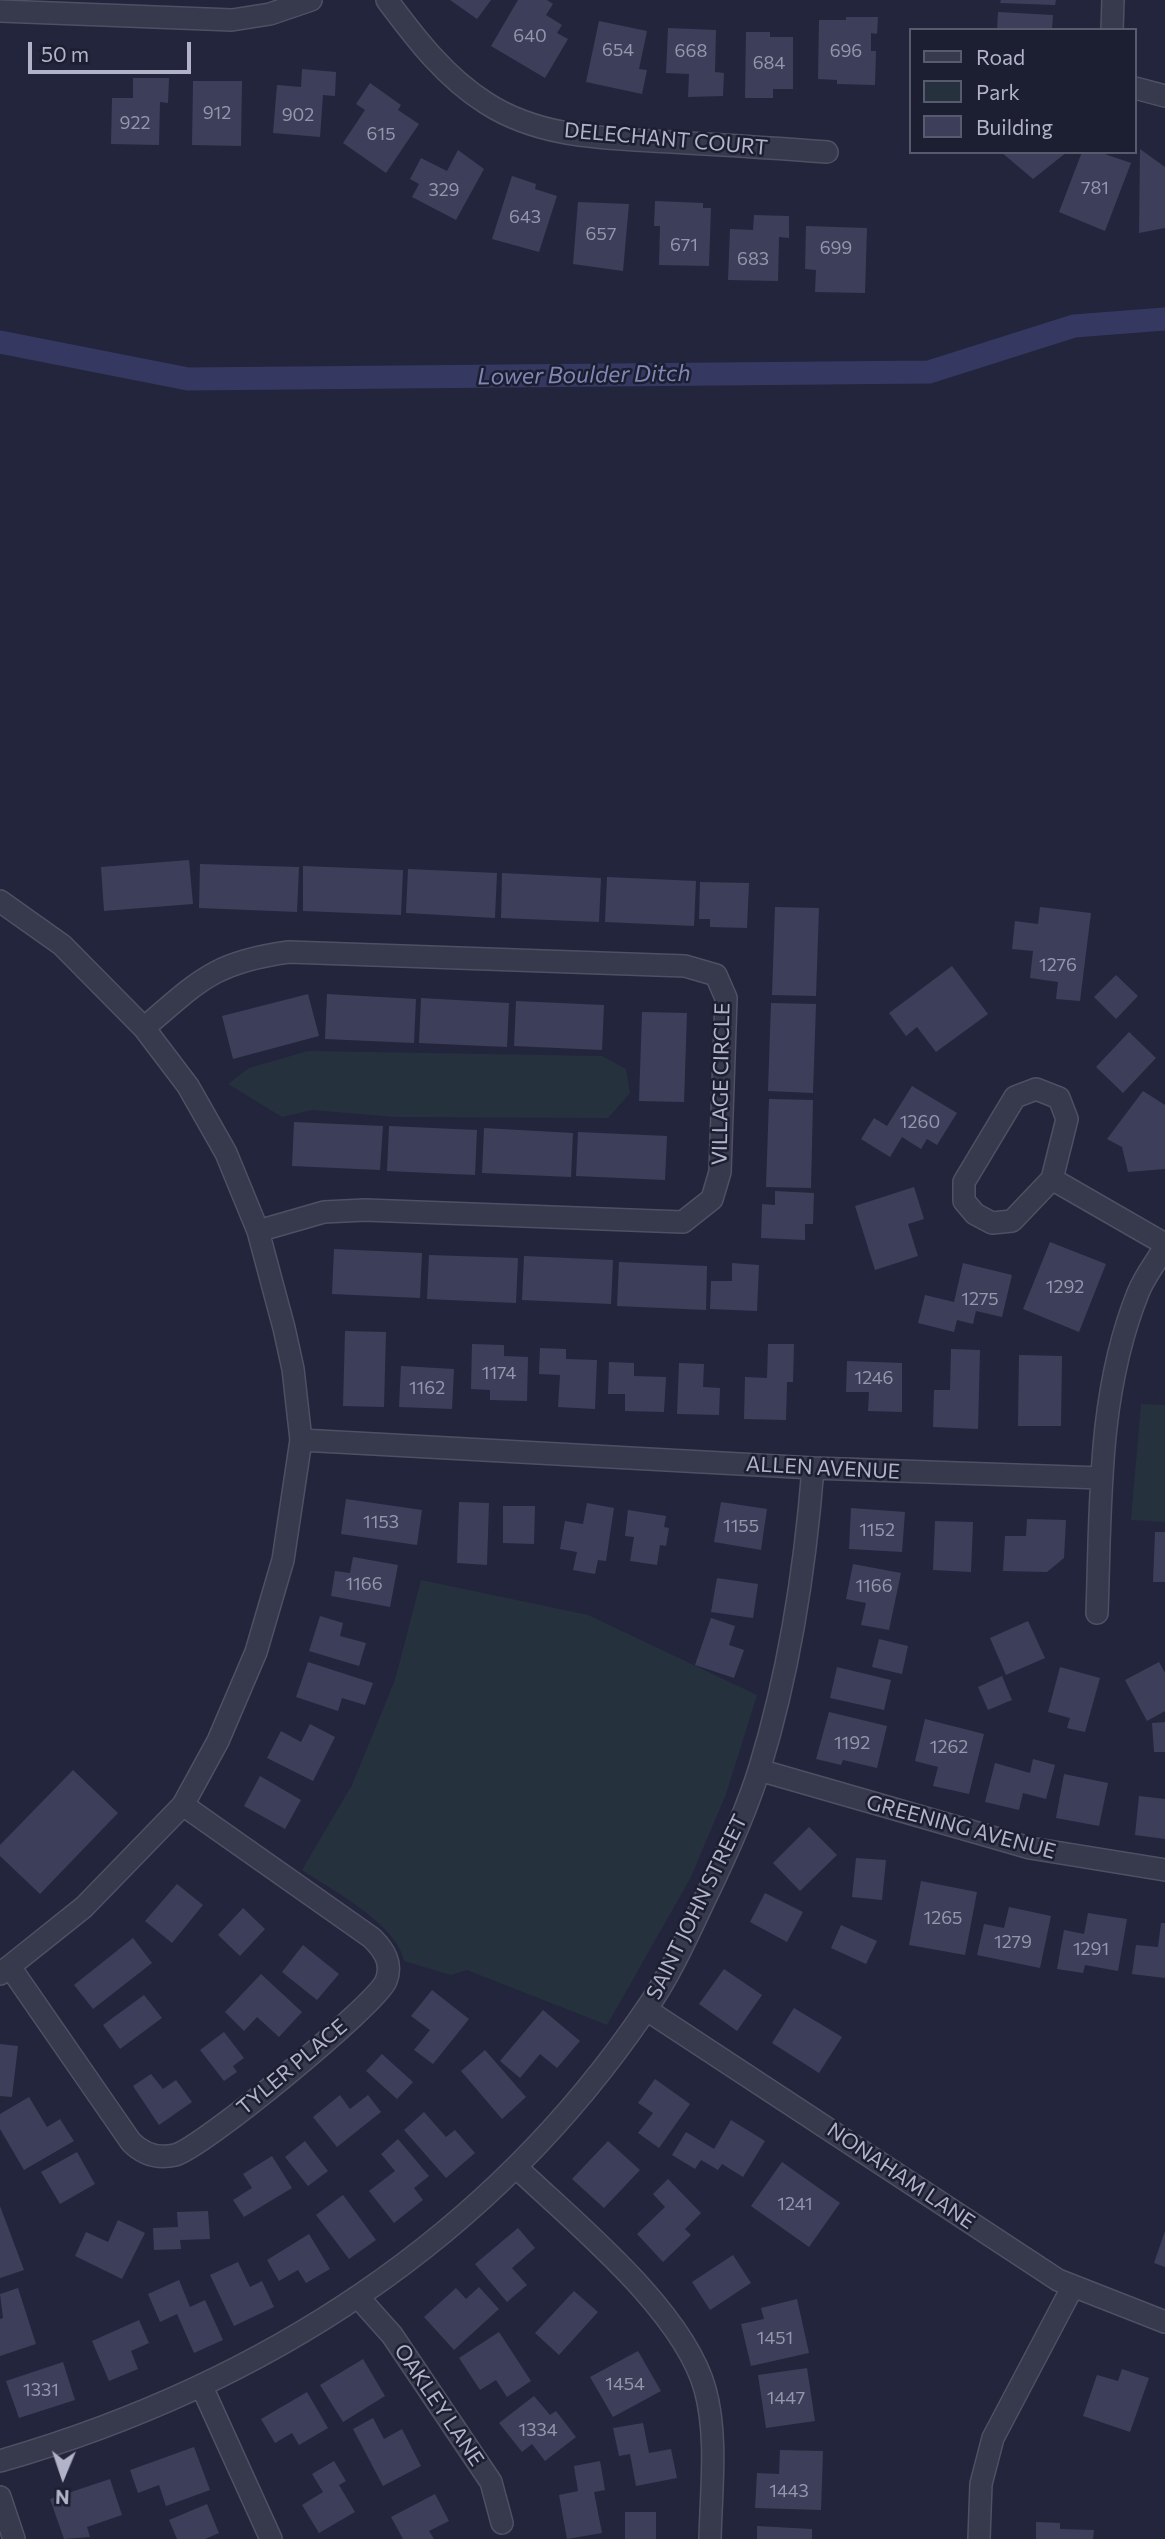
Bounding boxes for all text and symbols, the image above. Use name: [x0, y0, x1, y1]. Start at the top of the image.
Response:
house number: 640: [513, 25, 547, 47]
scale bar: [32, 28, 194, 72]
legend: [909, 28, 1137, 154]
house number: 654: [602, 39, 634, 61]
house number: 668: [675, 40, 707, 62]
house number: 696: [830, 40, 862, 62]
text: 50 m: [41, 41, 89, 66]
text: Road: [976, 44, 1025, 69]
house number: 684: [753, 52, 785, 74]
text: Park: [976, 79, 1020, 104]
house number: 912: [203, 102, 231, 124]
house number: 902: [282, 104, 314, 126]
house number: 922: [120, 112, 150, 134]
text: Building: [976, 114, 1053, 139]
street label: DELECHANT COURT: [563, 118, 769, 160]
house number: 615: [367, 123, 395, 145]
house number: 781: [1081, 177, 1109, 199]
house number: 329: [428, 179, 460, 201]
house number: 643: [509, 206, 541, 228]
house number: 657: [586, 223, 616, 245]
house number: 671: [670, 234, 698, 256]
house number: 699: [820, 237, 852, 259]
house number: 683: [737, 248, 769, 270]
water label: Lower Boulder Ditch: [477, 359, 691, 391]
house number: 1276: [1039, 954, 1077, 976]
street label: VILLAGE CIRCLE: [707, 1002, 735, 1166]
house number: 1260: [900, 1111, 940, 1133]
house number: 1292: [1046, 1276, 1084, 1298]
house number: 1275: [961, 1288, 999, 1310]
house number: 1174: [482, 1362, 516, 1384]
house number: 1246: [854, 1367, 894, 1389]
house number: 1162: [409, 1377, 445, 1399]
street label: ALLEN AVENUE: [745, 1451, 901, 1485]
house number: 1153: [363, 1511, 399, 1533]
house number: 1155: [723, 1515, 759, 1537]
house number: 1152: [859, 1519, 895, 1541]
house number: 1166: [345, 1573, 383, 1595]
house number: 1166: [855, 1575, 893, 1597]
house number: 1192: [834, 1732, 870, 1754]
house number: 1262: [930, 1736, 968, 1758]
street label: GREENING AVENUE: [864, 1790, 1058, 1864]
street label: SAINT JOHN STREET: [641, 1810, 753, 2004]
house number: 1265: [924, 1907, 962, 1929]
house number: 1279: [994, 1931, 1032, 1953]
house number: 1291: [1073, 1938, 1109, 1960]
street label: TYLER PLACE: [232, 2014, 352, 2120]
street label: NONAHAM LANE: [822, 2117, 980, 2235]
house number: 1241: [777, 2193, 813, 2215]
house number: 1451: [757, 2327, 793, 2349]
street label: OAKLEY LANE: [389, 2339, 489, 2471]
house number: 1454: [605, 2373, 645, 2395]
house number: 1331: [23, 2379, 59, 2401]
house number: 1447: [767, 2387, 805, 2409]
house number: 1334: [519, 2419, 557, 2441]
north arrow: [28, 2441, 98, 2511]
house number: 1443: [769, 2480, 809, 2502]
text: N: [55, 2486, 70, 2509]

